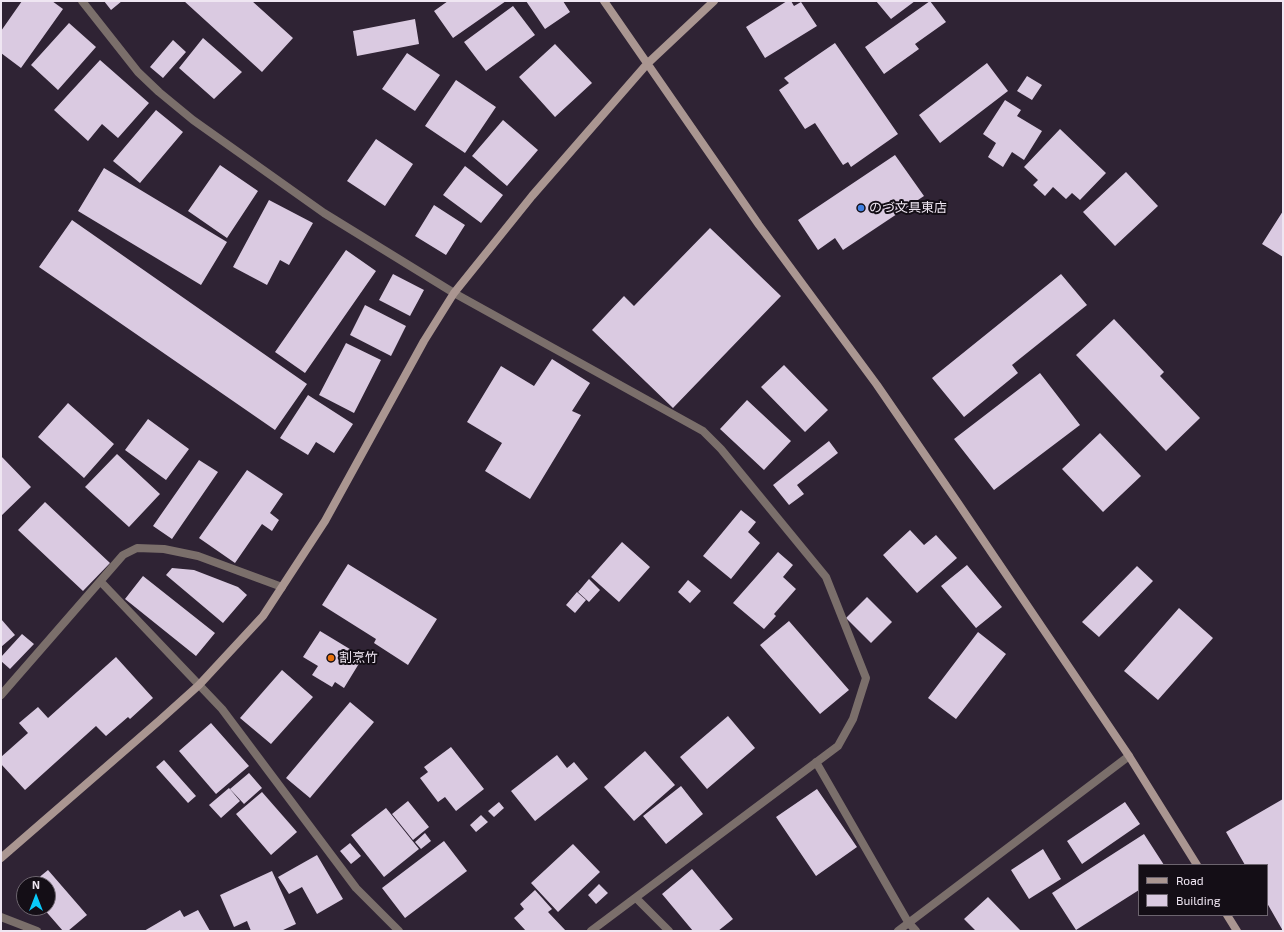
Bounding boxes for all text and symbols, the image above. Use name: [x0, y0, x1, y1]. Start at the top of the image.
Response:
place label: のづ文具東店: [869, 200, 947, 216]
marker: のづ文具東店: [856, 203, 866, 213]
place label: 割烹竹: [339, 650, 378, 666]
marker: 割烹竹: [326, 653, 336, 663]
legend: [1138, 864, 1268, 916]
text: Road: [1176, 873, 1204, 887]
north arrow: [16, 876, 56, 916]
text: N: [32, 878, 40, 891]
text: Building: [1176, 893, 1220, 907]

